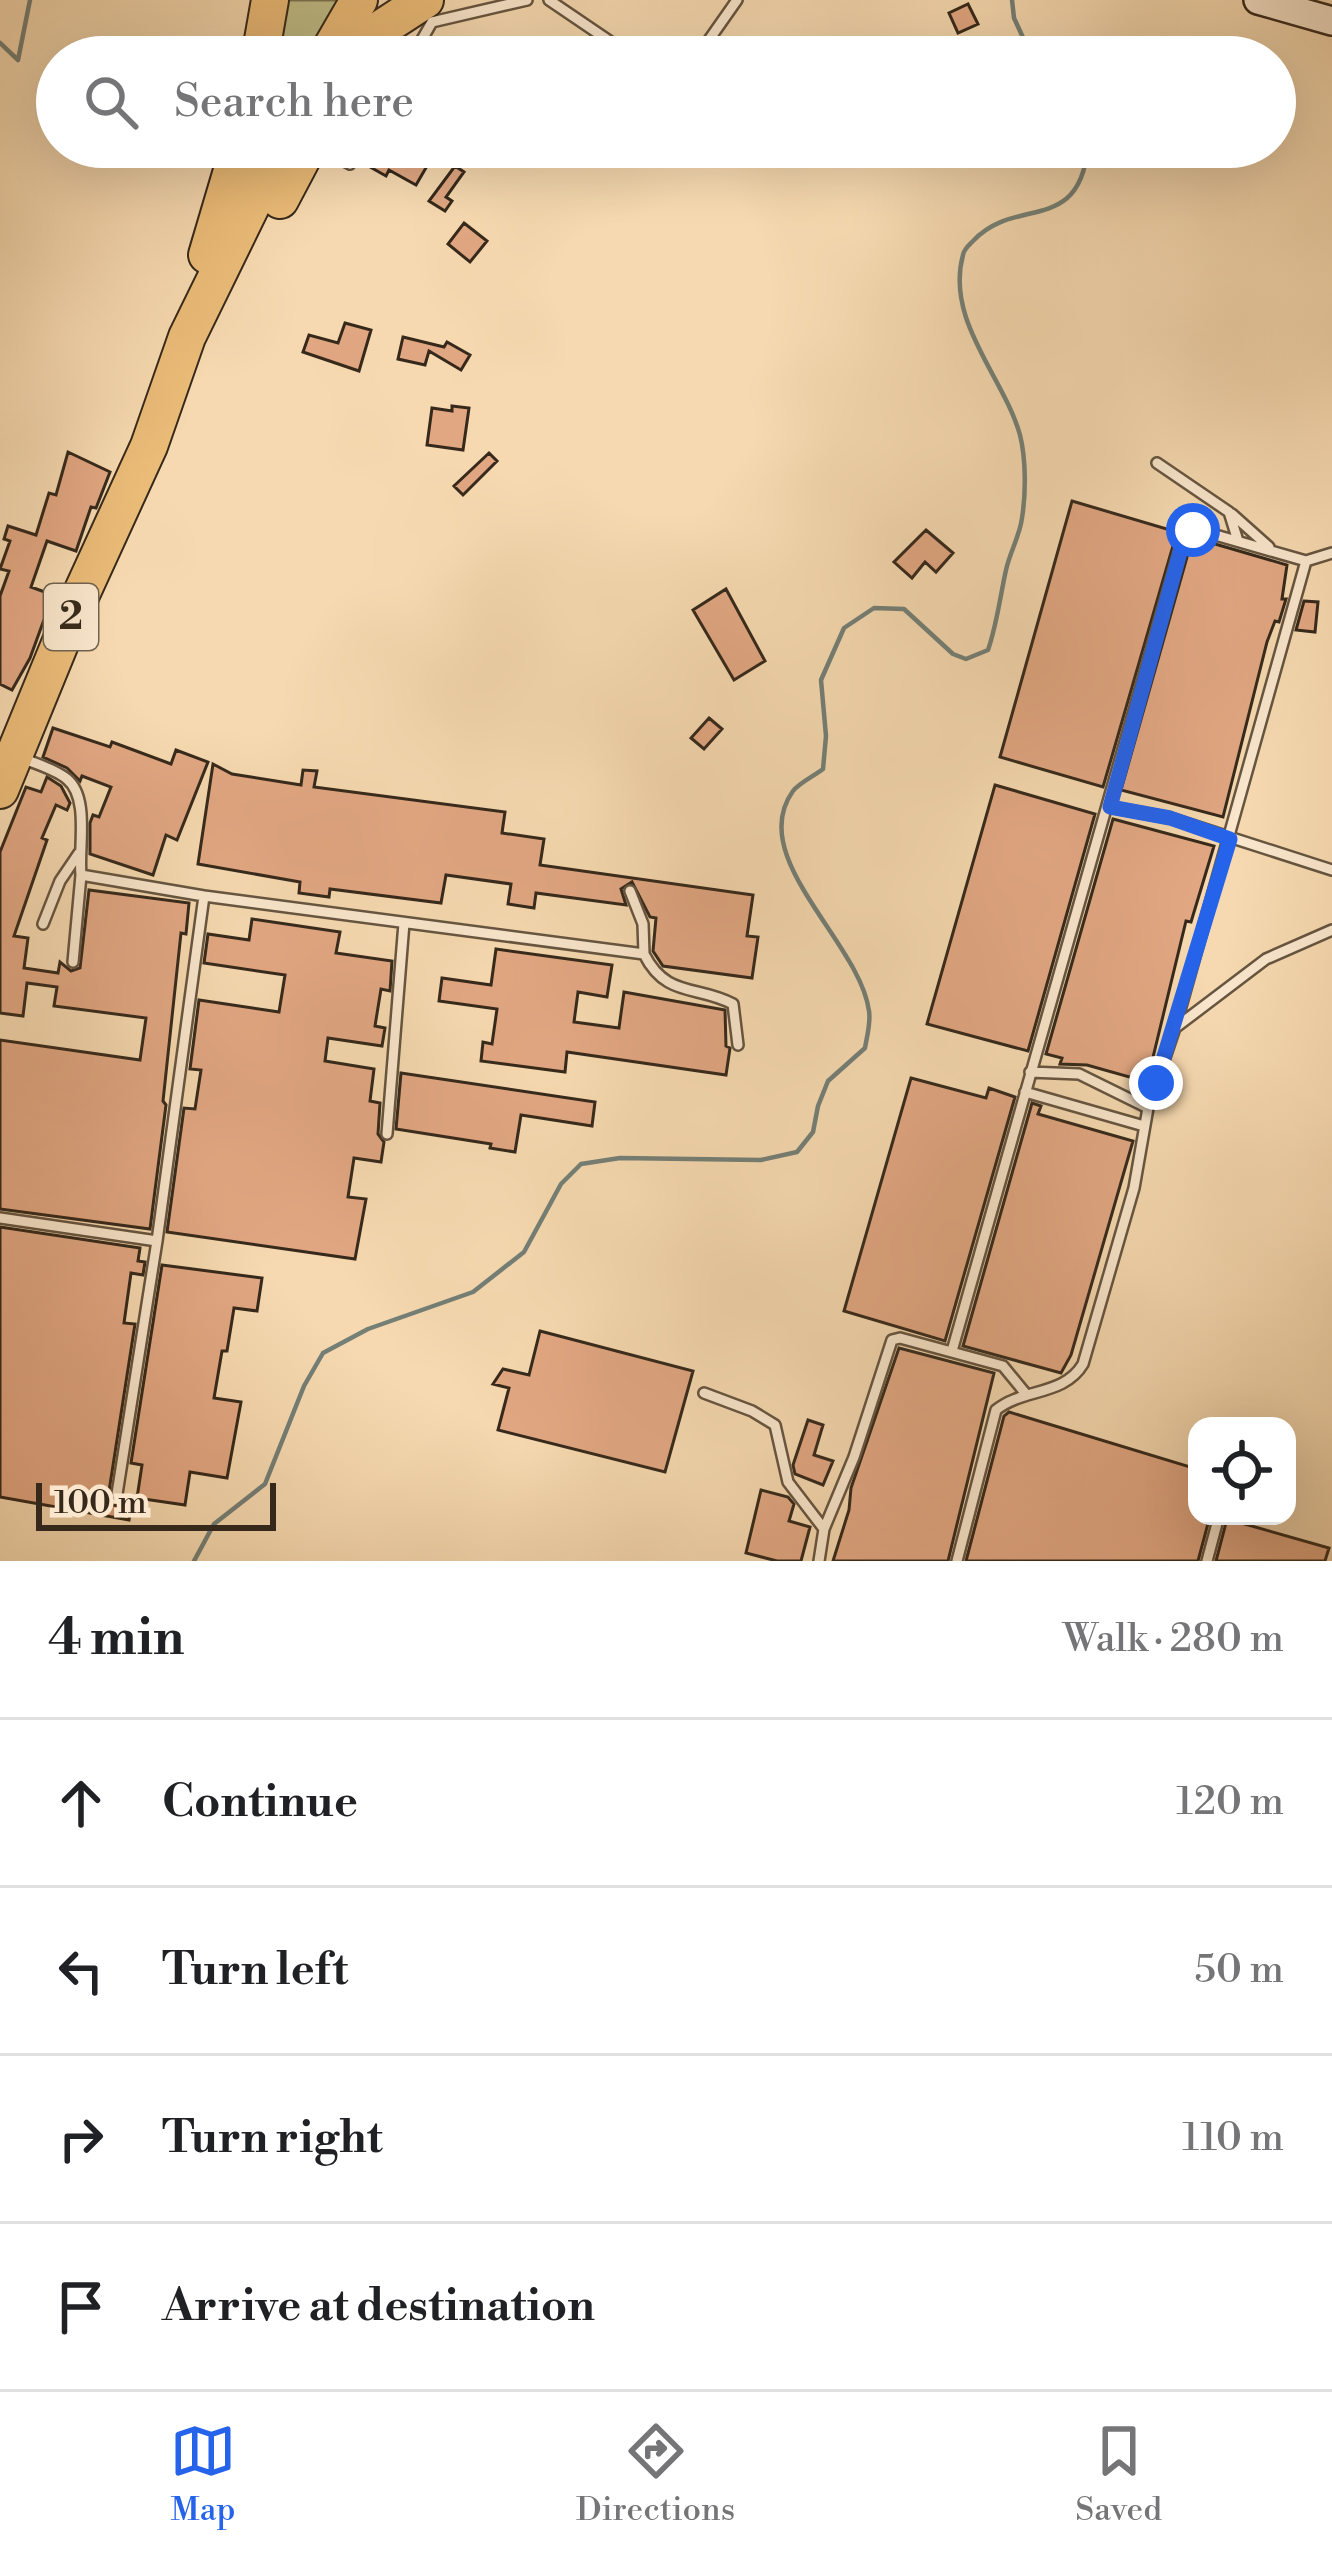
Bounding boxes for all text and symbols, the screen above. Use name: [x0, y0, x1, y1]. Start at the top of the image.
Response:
search box: [36, 36, 1296, 168]
icon: search: [78, 69, 144, 135]
text: Search here: [174, 74, 414, 131]
route start: [1166, 503, 1220, 557]
road number: 2: [44, 584, 98, 650]
route end: [1129, 1056, 1183, 1110]
map controls: [1188, 1417, 1296, 1525]
button: locate: [1188, 1417, 1296, 1525]
scale bar: [36, 1477, 276, 1530]
text: 100 m: [54, 1483, 147, 1524]
text: 4 min: [48, 1607, 184, 1671]
text: Walk · 280 m: [1063, 1615, 1284, 1664]
icon: ahead: [48, 1770, 114, 1836]
text: Continue: [162, 1774, 358, 1831]
text: 120 m: [1176, 1778, 1284, 1827]
icon: left: [48, 1938, 114, 2004]
text: Turn left: [162, 1942, 348, 1999]
text: 50 m: [1194, 1946, 1284, 1995]
icon: right: [48, 2106, 114, 2172]
text: Turn right: [162, 2110, 383, 2167]
text: 110 m: [1182, 2114, 1284, 2163]
icon: arrive: [48, 2274, 114, 2340]
text: Arrive at destination: [162, 2278, 595, 2335]
tab: Map: [170, 2418, 236, 2531]
tab: Directions: [576, 2418, 735, 2531]
tab: Saved: [1075, 2418, 1162, 2531]

